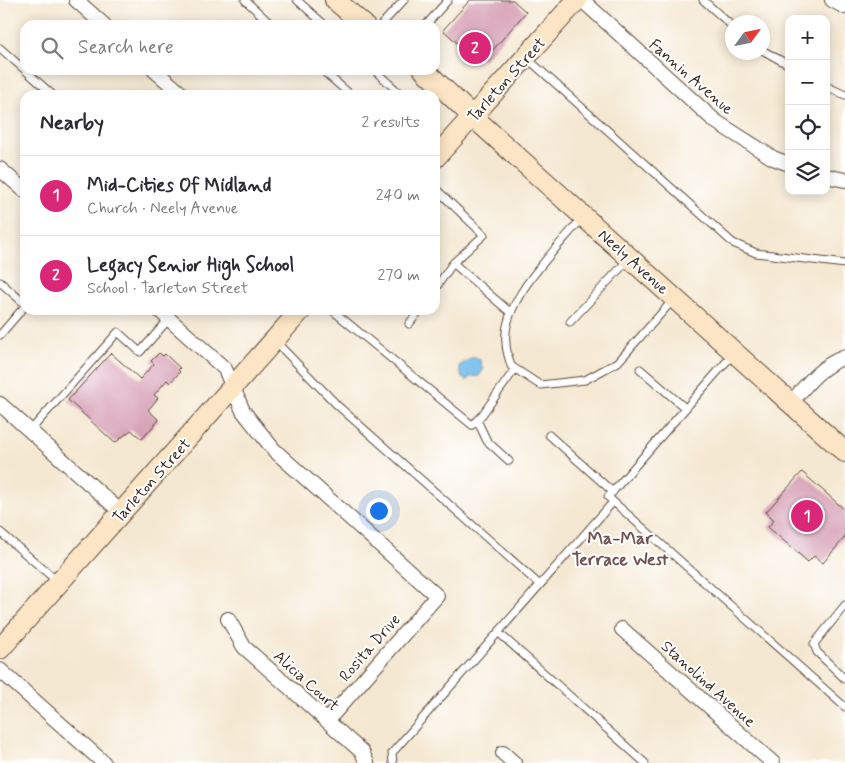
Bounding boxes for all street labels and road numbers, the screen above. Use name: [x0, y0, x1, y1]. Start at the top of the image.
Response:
street label: Tarleton Street: [463, 33, 551, 127]
street label: Fannin Avenue: [644, 35, 738, 120]
street label: Neely Avenue: [593, 225, 673, 300]
street label: Tarleton Street: [108, 434, 196, 528]
street label: Rosita Drive: [335, 610, 405, 686]
street label: Stanolind Avenue: [656, 636, 760, 732]
street label: Alicia Court: [269, 646, 344, 716]

